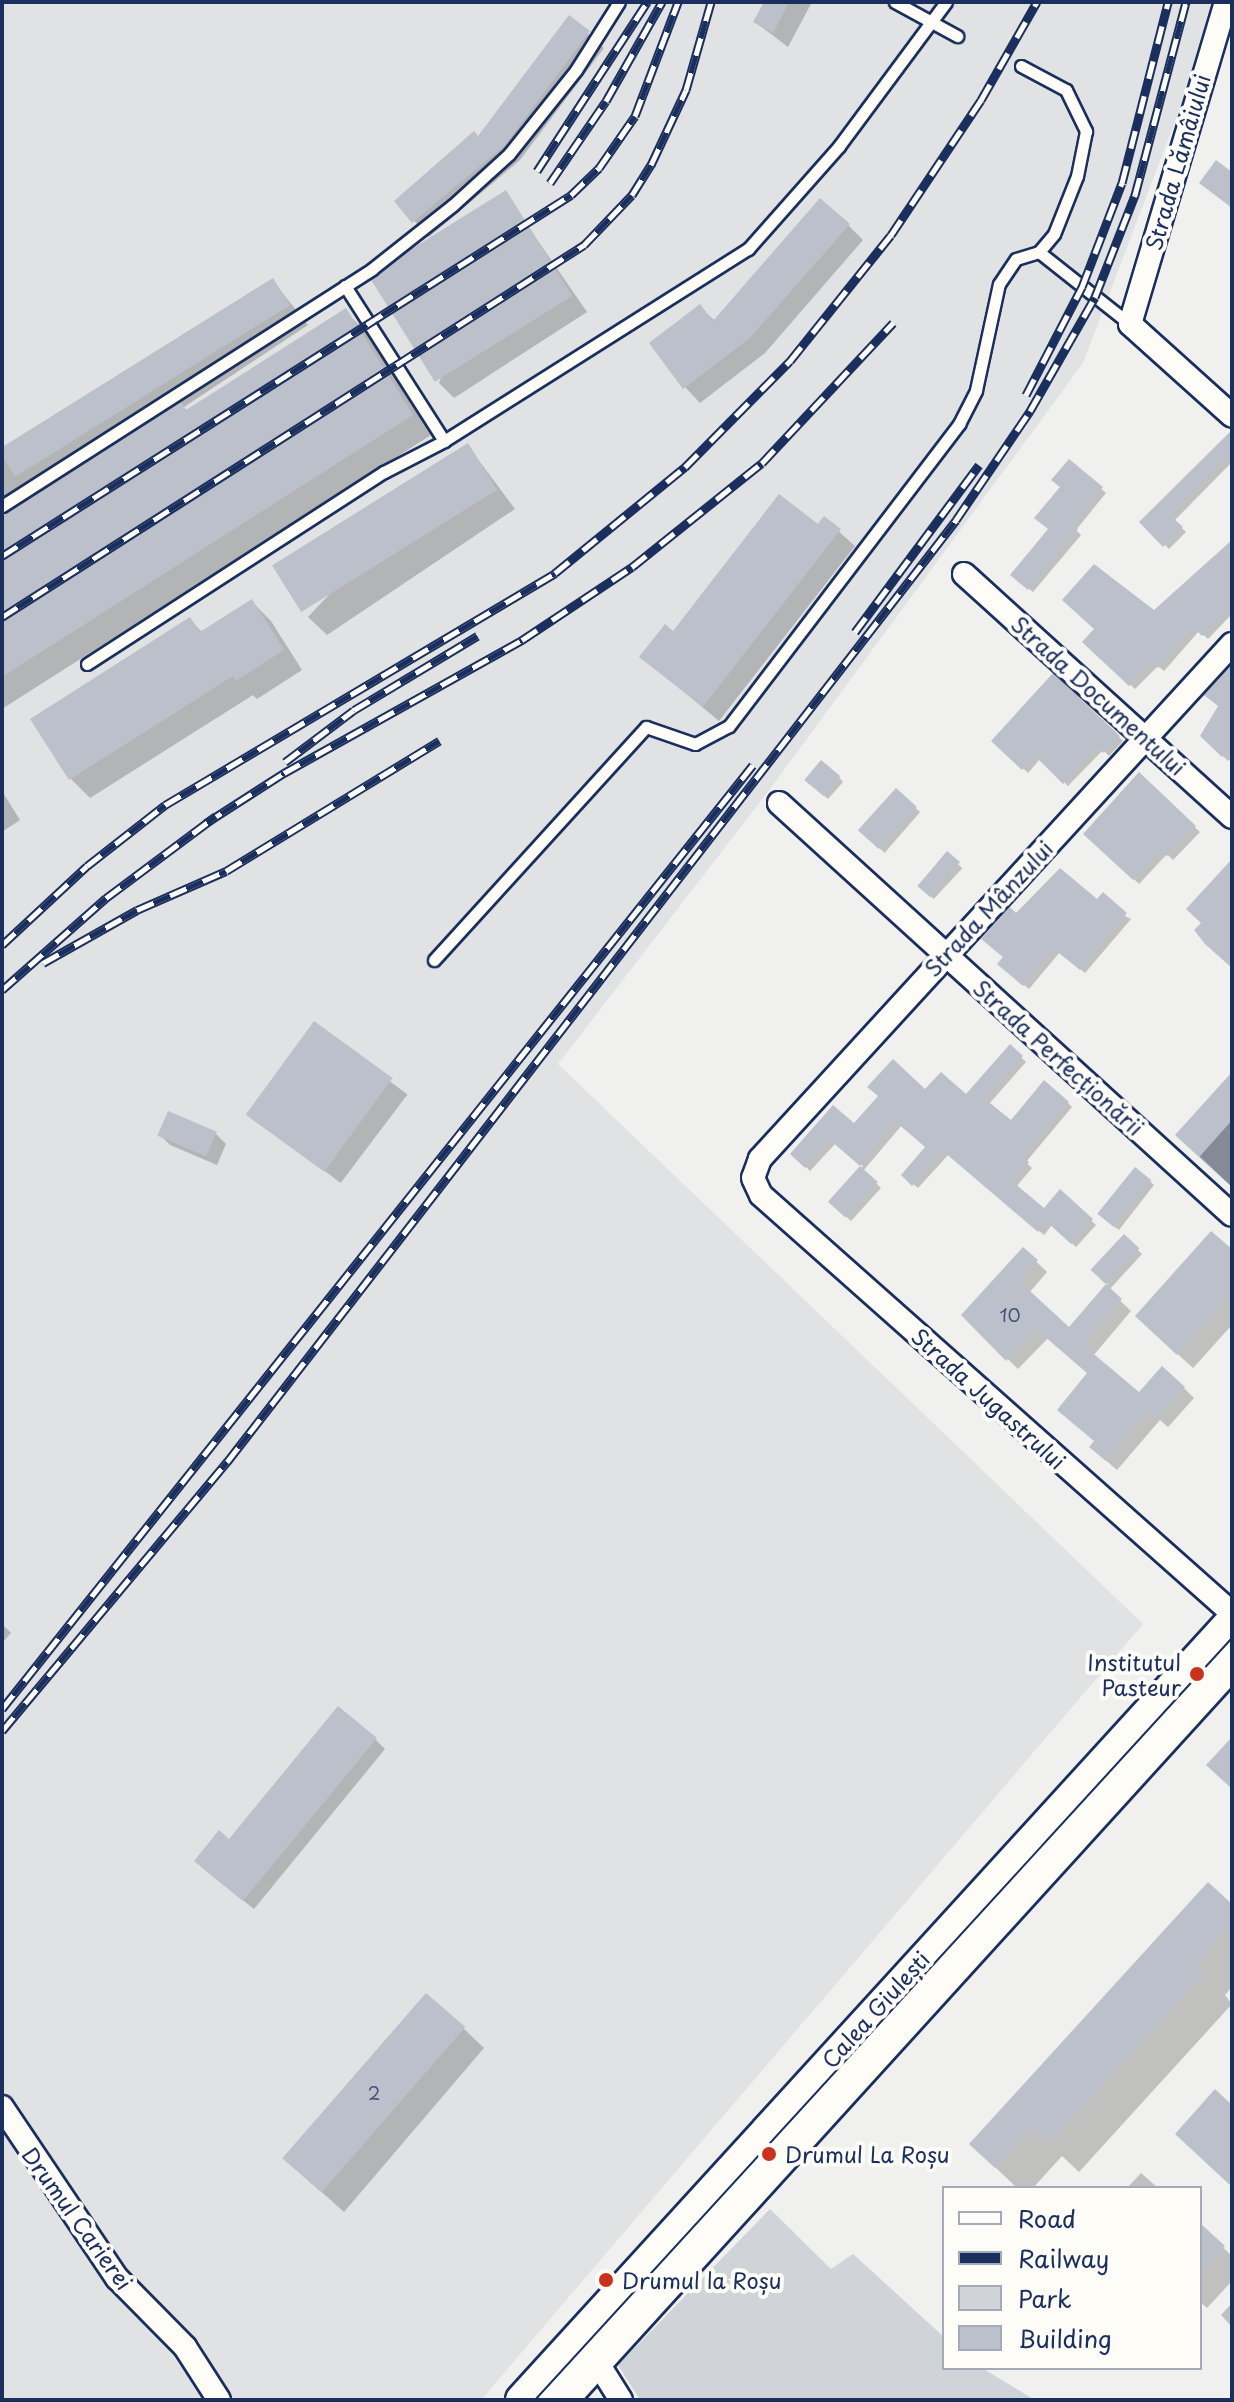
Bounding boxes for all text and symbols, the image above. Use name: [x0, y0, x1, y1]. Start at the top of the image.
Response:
street label: Strada Lămâiului: [1139, 71, 1215, 253]
street label: Strada Documentului: [1006, 610, 1192, 780]
street label: Strada Mânzului: [918, 835, 1058, 981]
street label: Strada Perfecționării: [968, 973, 1150, 1141]
house number: 10: [999, 1304, 1021, 1326]
street label: Strada Jugastrului: [906, 1322, 1072, 1474]
place label: Institutul Pasteur: [1087, 1648, 1181, 1700]
marker: Institutul Pasteur: [1188, 1665, 1206, 1683]
street label: Calea Giulești: [815, 1944, 935, 2074]
house number: 2: [368, 2082, 380, 2104]
street label: Drumul Carierei: [17, 2141, 139, 2295]
place label: Drumul La Roșu: [785, 2141, 953, 2167]
marker: Drumul La Roșu: [760, 2145, 778, 2163]
legend: [942, 2186, 1202, 2370]
text: Road: [1018, 2200, 1076, 2236]
text: Railway: [1018, 2240, 1109, 2276]
place label: Drumul la Roșu: [622, 2267, 783, 2293]
marker: Drumul la Roșu: [597, 2271, 615, 2289]
text: Park: [1018, 2280, 1072, 2316]
text: Building: [1018, 2320, 1112, 2356]

